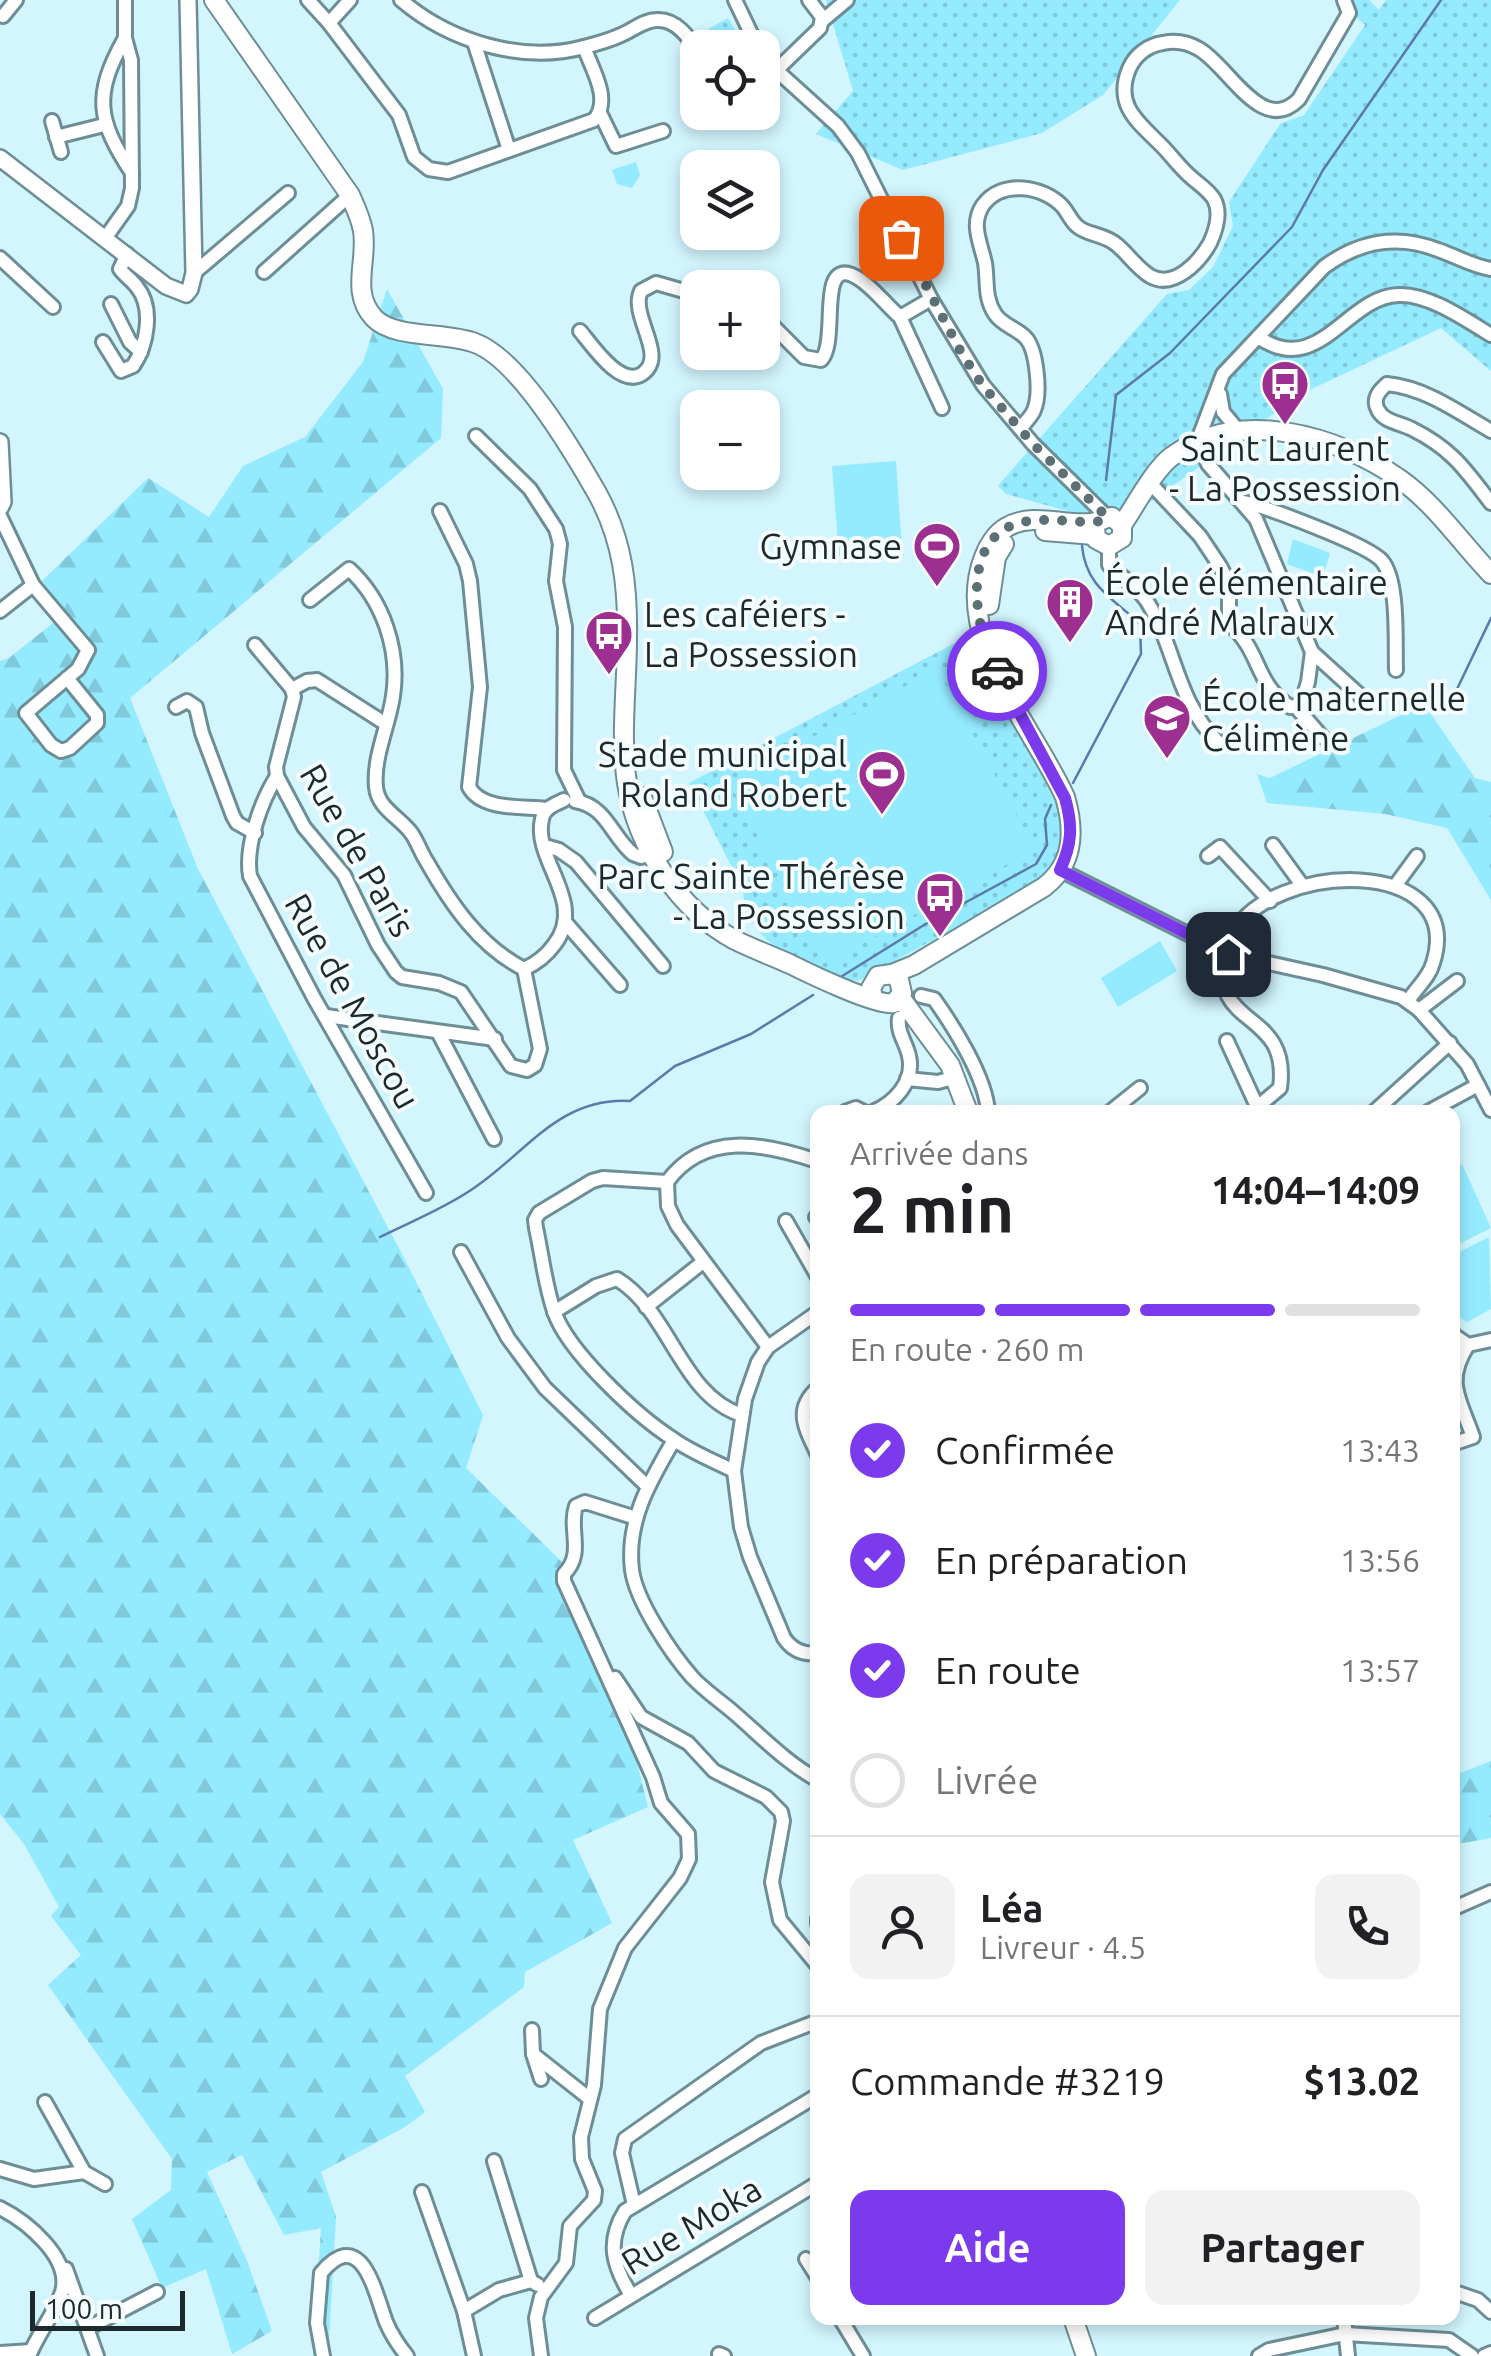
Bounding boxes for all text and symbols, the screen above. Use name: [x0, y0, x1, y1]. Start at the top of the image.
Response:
map controls: [680, 30, 780, 490]
button: locate: [680, 30, 780, 130]
button: layers: [680, 150, 780, 250]
pin: [859, 196, 944, 281]
icon: bag: [874, 211, 929, 266]
button: +: [680, 270, 780, 370]
bus stop icon: Saint Laurent - La Possession: [1259, 358, 1311, 426]
button: −: [680, 390, 780, 490]
place label: Saint Laurent - La Possession: [1169, 428, 1401, 508]
sports icon: Gymnase: [911, 520, 963, 588]
place label: Gymnase: [759, 526, 902, 566]
place label: École élémentaire André Malraux: [1105, 561, 1388, 642]
building icon: École élémentaire André Malraux: [1044, 576, 1096, 644]
place label: Les caféiers - La Possession: [644, 594, 858, 674]
bus stop icon: Les caféiers - La Possession: [583, 608, 635, 676]
courier: [947, 621, 1047, 721]
icon: car: [970, 644, 1025, 699]
place label: École maternelle Célimène: [1202, 677, 1466, 758]
school or university icon: École maternelle Célimène: [1141, 692, 1193, 760]
place label: Stade municipal Roland Robert: [598, 734, 847, 814]
sports icon: Stade municipal Roland Robert: [856, 748, 908, 816]
street label: Rue de Paris: [293, 757, 423, 943]
place label: Parc Sainte Thérèse - La Possession: [597, 856, 905, 936]
bus stop icon: Parc Sainte Thérèse - La Possession: [914, 870, 966, 938]
street label: Rue de Moscou: [277, 886, 429, 1116]
pin: [1186, 912, 1271, 997]
icon: home: [1201, 927, 1256, 982]
text: Arrivée dans: [850, 1135, 1028, 1171]
text: 14:04–14:09: [1211, 1169, 1420, 1211]
text: 2 min: [850, 1172, 1014, 1245]
text: En route · 260 m: [850, 1331, 1084, 1367]
icon: check: [850, 1423, 905, 1478]
text: Confirmée: [935, 1429, 1115, 1471]
text: 13:43: [1340, 1432, 1420, 1468]
icon: check: [850, 1533, 905, 1588]
text: En préparation: [935, 1539, 1188, 1581]
text: 13:56: [1340, 1542, 1420, 1578]
icon: check: [850, 1643, 905, 1698]
text: En route: [935, 1649, 1081, 1691]
text: 13:57: [1340, 1652, 1420, 1688]
text: Livrée: [935, 1759, 1038, 1801]
button: person: [850, 1874, 955, 1979]
button: phone: [1315, 1874, 1420, 1979]
text: Léa: [980, 1887, 1043, 1929]
text: Livreur · 4.5: [980, 1929, 1146, 1965]
text: Commande #3219: [850, 2060, 1165, 2102]
text: $13.02: [1303, 2060, 1420, 2102]
street label: Rue Moka: [614, 2168, 768, 2282]
button: Aide: [850, 2190, 1125, 2305]
button: Partager: [1145, 2190, 1420, 2305]
scale bar: [30, 2286, 185, 2330]
text: 100 m: [45, 2293, 123, 2324]

